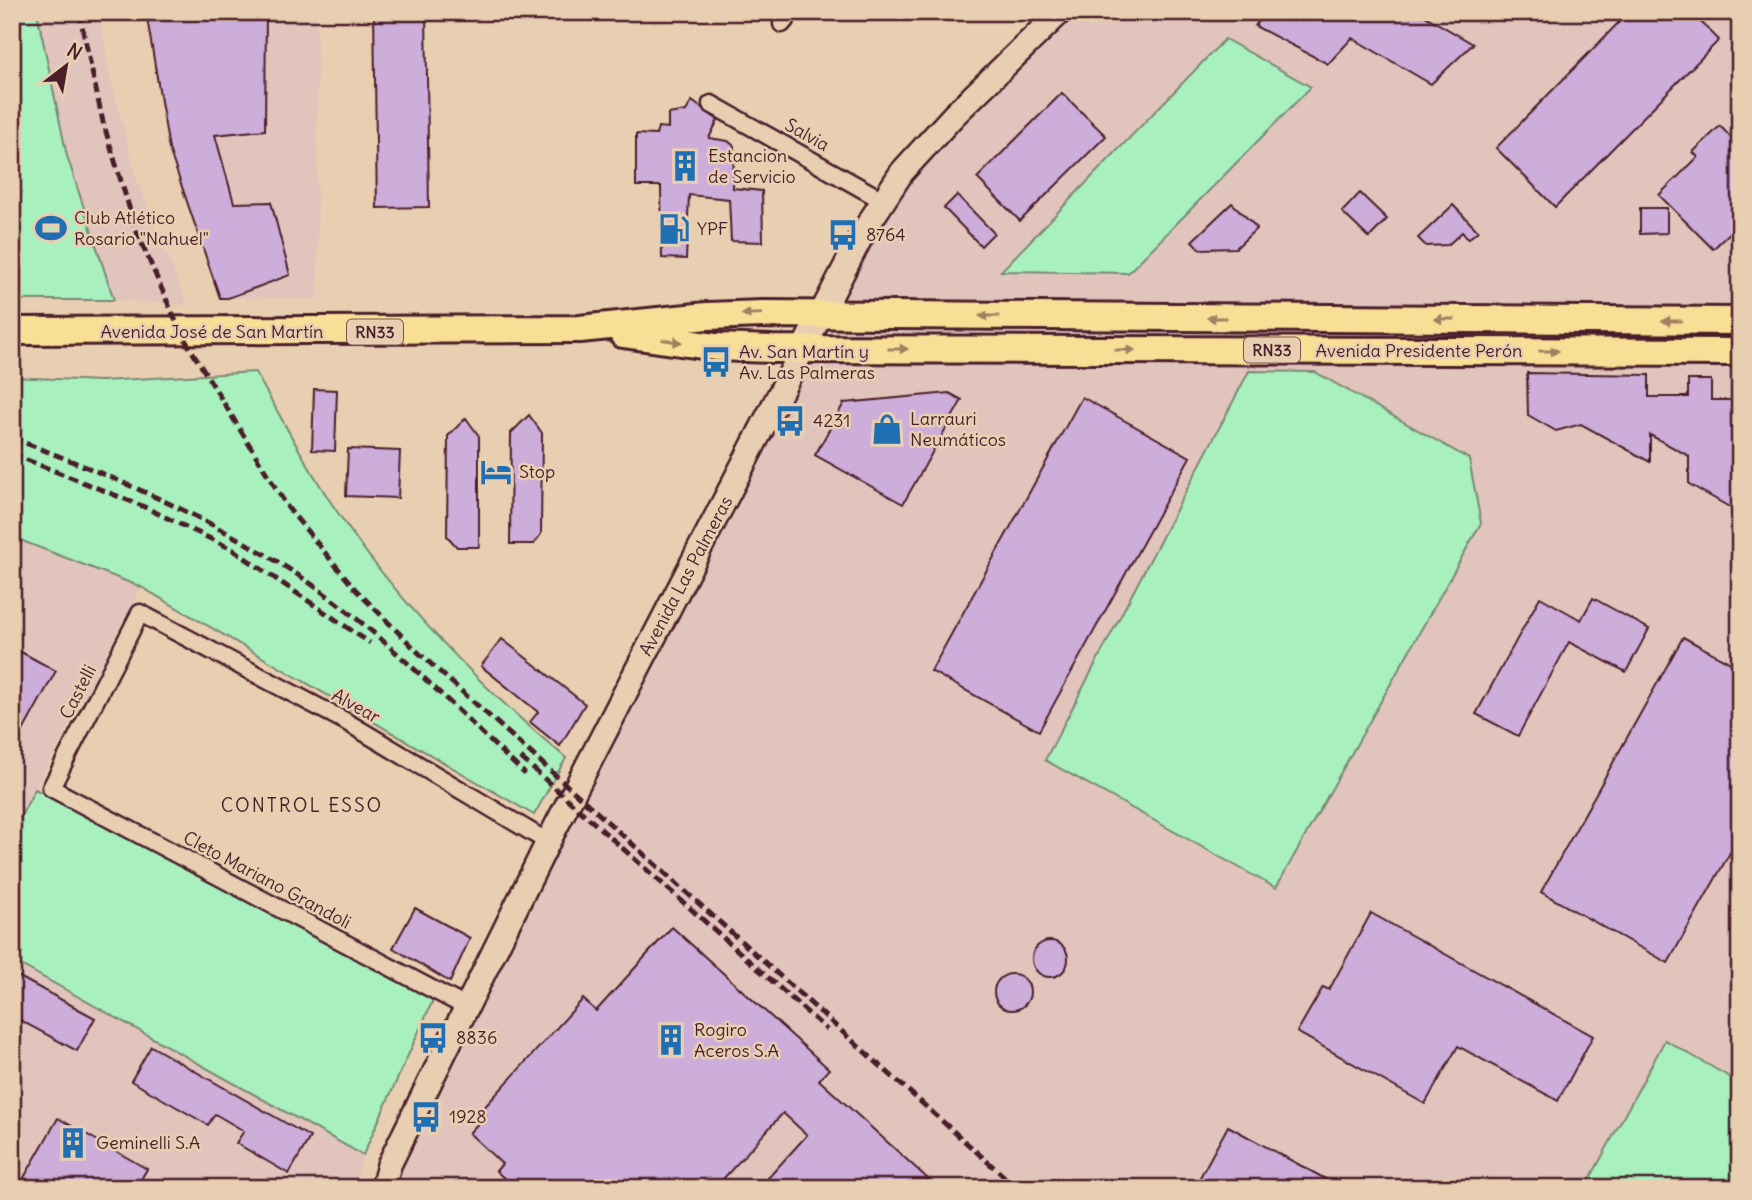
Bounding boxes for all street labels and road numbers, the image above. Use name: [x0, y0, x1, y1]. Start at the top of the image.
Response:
street label: Salvia: [781, 113, 834, 156]
street label: Avenida José de San Martín: [101, 320, 323, 343]
road number: RN33: [347, 320, 403, 344]
road number: RN33: [1244, 338, 1300, 362]
street label: Avenida Presidente Perón: [1316, 339, 1522, 362]
street label: Avenida Las Palmeras: [634, 492, 737, 660]
street label: Castelli: [54, 661, 101, 723]
street label: Alvear: [328, 683, 385, 728]
street label: Cleto Mariano Grandoli: [179, 826, 355, 934]

